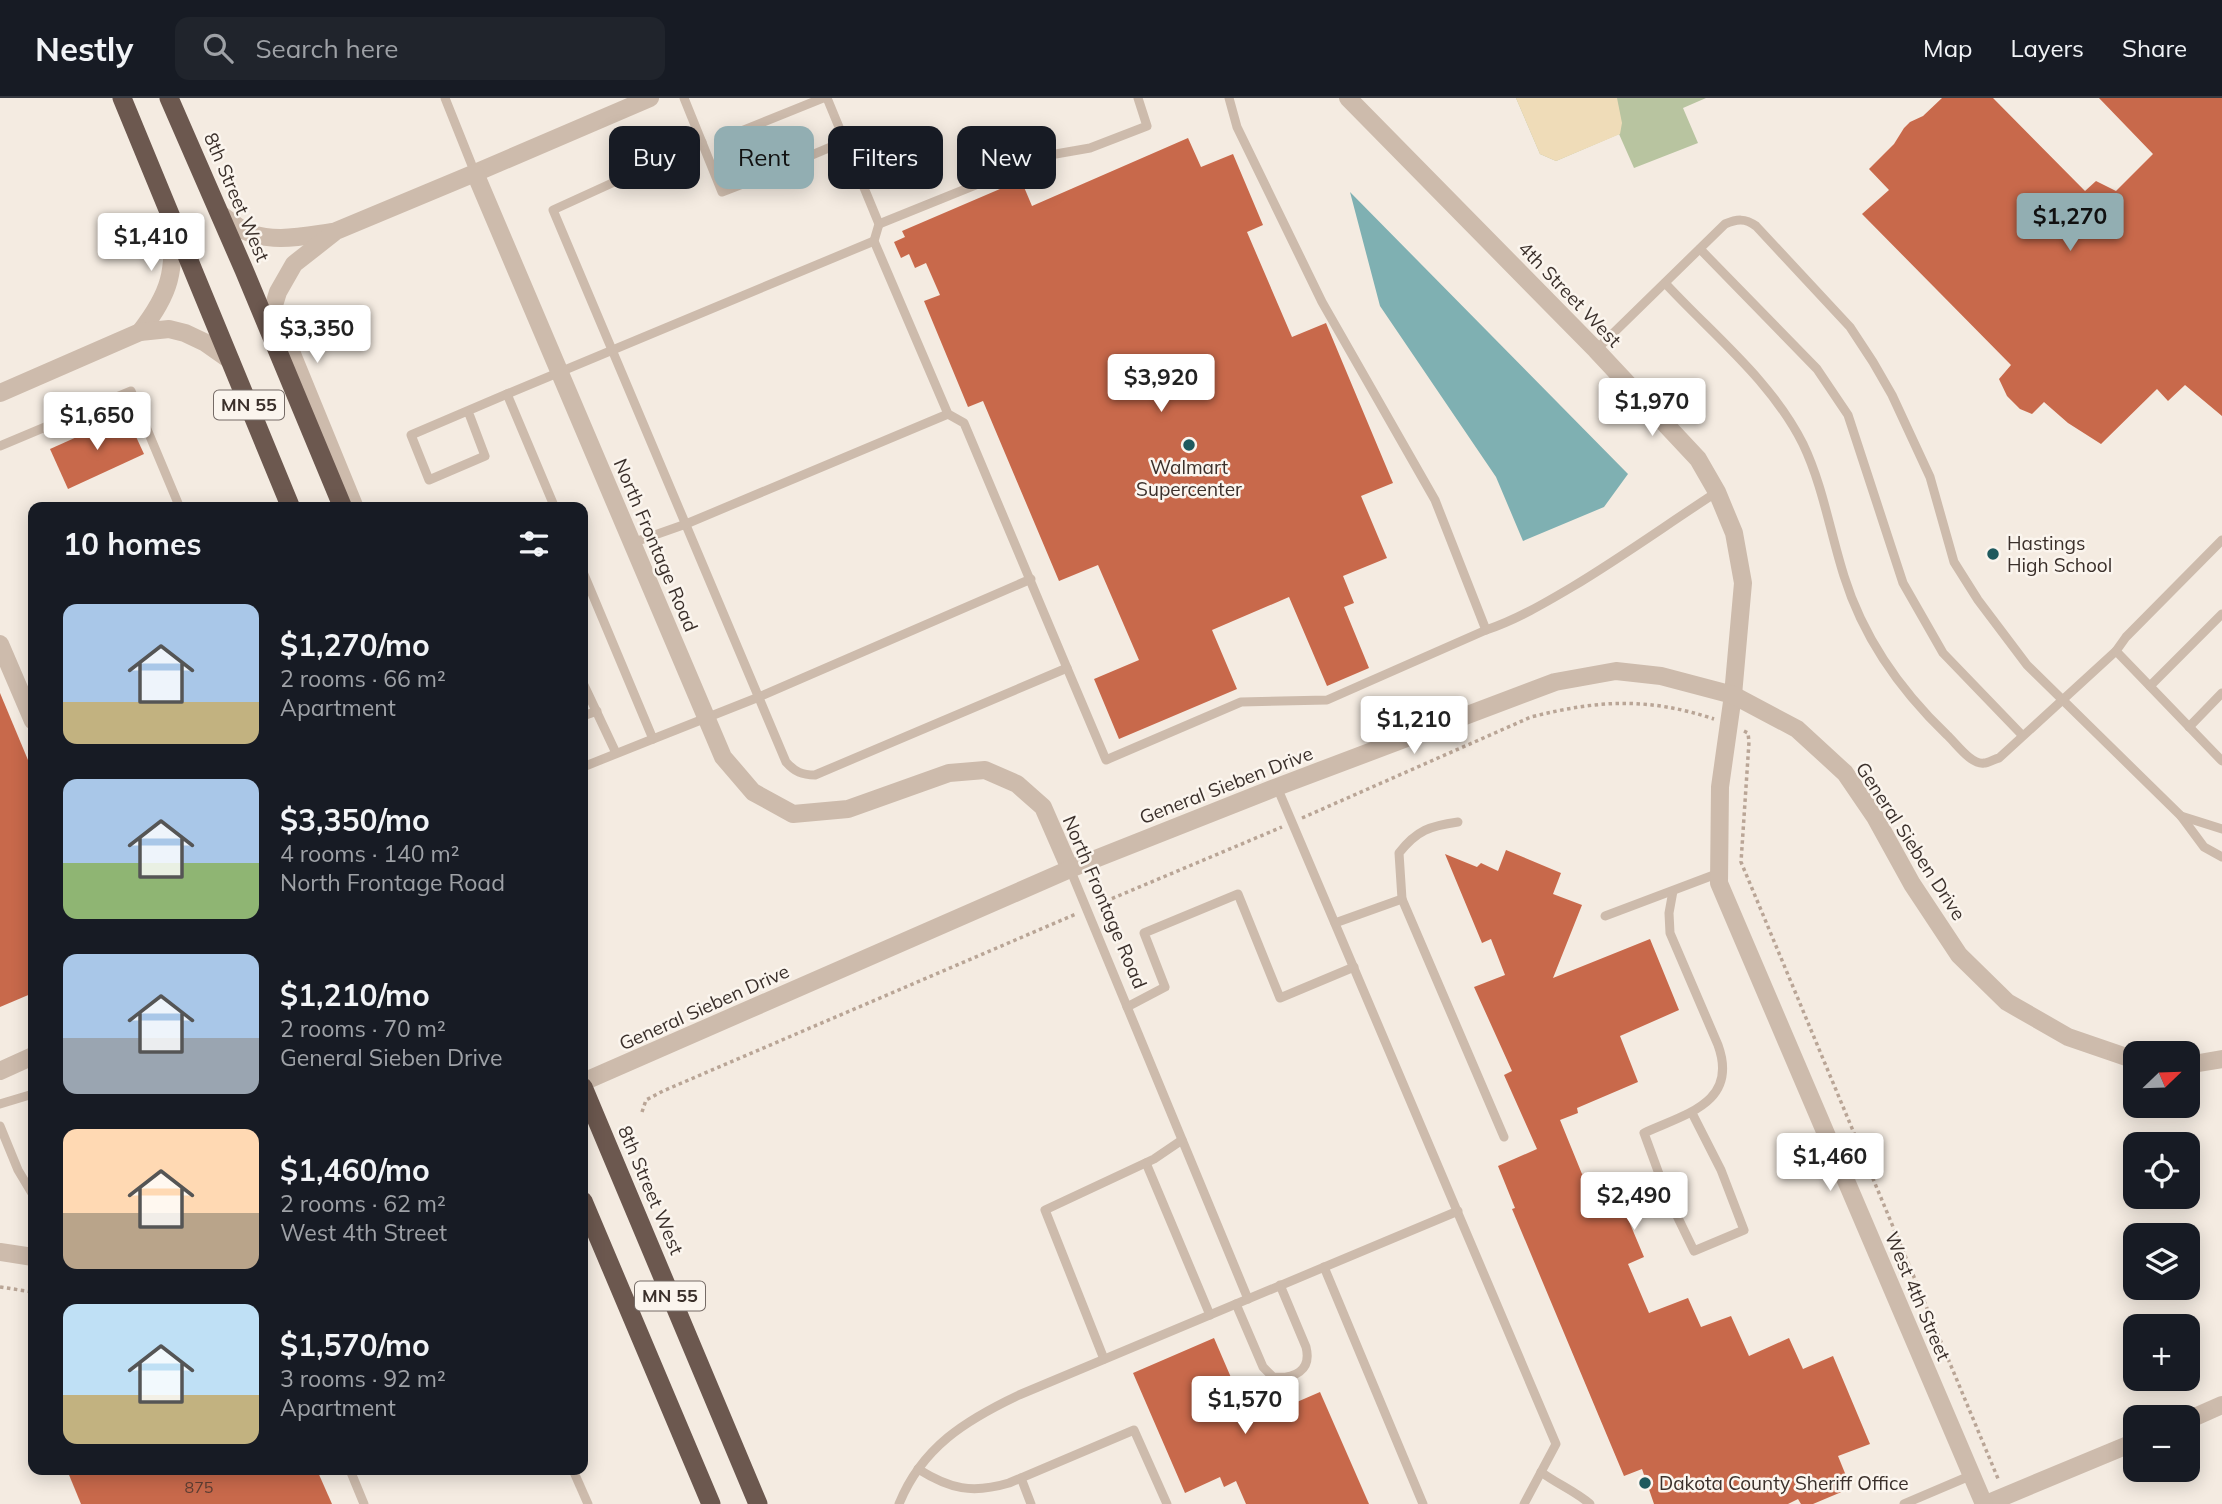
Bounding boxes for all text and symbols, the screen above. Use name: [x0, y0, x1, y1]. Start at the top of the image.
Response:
search box: [175, 17, 665, 80]
text: Nestly: [35, 28, 133, 69]
icon: search: [199, 29, 237, 67]
text: Search here: [255, 32, 398, 65]
text: Map: [1923, 33, 1972, 63]
text: Layers: [2010, 33, 2084, 63]
text: Share: [2122, 33, 2187, 63]
chip: Buy: [609, 126, 700, 189]
chip: Rent: [714, 126, 814, 189]
chip: Filters: [828, 126, 943, 189]
chip: New: [957, 126, 1056, 189]
street label: 8th Street West: [199, 129, 275, 266]
pin: $1,270: [2013, 194, 2127, 253]
text: $1,270: [2033, 201, 2107, 230]
pin: $1,410: [94, 214, 208, 273]
text: $1,410: [114, 221, 188, 250]
street label: 4th Street West: [1513, 236, 1627, 352]
pin: $3,350: [260, 306, 374, 365]
text: $3,350: [280, 313, 354, 342]
pin: $3,920: [1104, 354, 1218, 414]
text: $3,920: [1124, 362, 1198, 391]
pin: $1,970: [1595, 378, 1709, 438]
text: $1,970: [1615, 386, 1689, 415]
road number: MN 55: [214, 390, 284, 419]
pin: $1,650: [40, 392, 154, 452]
text: $1,650: [60, 400, 134, 429]
marker: Walmart Supercenter: [1181, 437, 1197, 453]
street label: North Frontage Road: [609, 455, 703, 635]
place label: Walmart Supercenter: [1136, 455, 1242, 501]
text: 10 homes: [63, 525, 202, 563]
icon: filters: [515, 525, 553, 563]
place label: Hastings High School: [2007, 531, 2112, 577]
marker: Hastings High School: [1985, 546, 2001, 562]
text: $1,270/mo: [280, 626, 430, 664]
icon: home: [119, 632, 203, 716]
text: 2 rooms · 66 m²: [280, 664, 446, 693]
text: Apartment: [280, 693, 396, 722]
pin: $1,210: [1357, 696, 1471, 756]
text: $1,210: [1377, 704, 1451, 733]
street label: General Sieben Drive: [1136, 741, 1316, 829]
street label: General Sieben Drive: [1851, 757, 1971, 925]
text: $3,350/mo: [280, 801, 430, 839]
icon: home: [119, 807, 203, 891]
street label: North Frontage Road: [1058, 812, 1152, 992]
text: 4 rooms · 140 m²: [280, 839, 460, 868]
text: North Frontage Road: [280, 868, 505, 897]
street label: General Sieben Drive: [615, 959, 793, 1055]
text: $1,210/mo: [280, 976, 430, 1014]
icon: home: [119, 982, 203, 1066]
text: 2 rooms · 70 m²: [280, 1014, 446, 1043]
north arrow: [2123, 1041, 2200, 1118]
map controls: [2123, 1041, 2200, 1482]
text: General Sieben Drive: [280, 1043, 503, 1072]
street label: 8th Street West: [613, 1122, 689, 1259]
button: locate: [2123, 1132, 2200, 1209]
pin: $1,460: [1773, 1134, 1887, 1193]
text: $1,460: [1793, 1141, 1867, 1170]
text: $1,460/mo: [280, 1151, 430, 1189]
icon: home: [119, 1157, 203, 1241]
pin: $2,490: [1577, 1172, 1691, 1232]
text: $2,490: [1597, 1180, 1671, 1209]
text: 2 rooms · 62 m²: [280, 1189, 446, 1218]
text: West 4th Street: [280, 1218, 447, 1247]
button: layers: [2123, 1223, 2200, 1300]
street label: West 4th Street: [1880, 1228, 1956, 1365]
road number: MN 55: [635, 1282, 705, 1310]
button: +: [2123, 1314, 2200, 1391]
text: $1,570/mo: [280, 1326, 430, 1364]
icon: home: [119, 1332, 203, 1416]
text: 3 rooms · 92 m²: [280, 1364, 446, 1393]
pin: $1,570: [1188, 1376, 1302, 1436]
text: $1,570: [1208, 1384, 1282, 1413]
text: Apartment: [280, 1393, 396, 1422]
button: −: [2123, 1405, 2200, 1482]
place label: Dakota County Sheriff Office: [1659, 1471, 1908, 1495]
marker: Dakota County Sheriff Office: [1637, 1475, 1653, 1491]
house number: 875: [185, 1477, 213, 1497]

